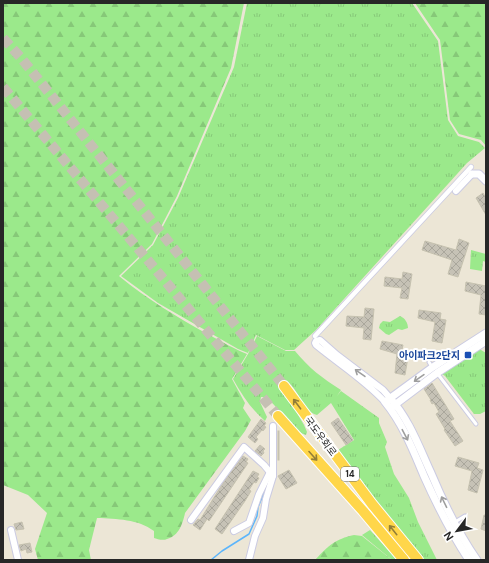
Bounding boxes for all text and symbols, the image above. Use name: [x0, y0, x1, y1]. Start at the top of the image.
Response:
place label: 아이파크2단지: [399, 349, 460, 362]
marker: 아이파크2단지: [463, 350, 473, 360]
one-way arrow: [355, 369, 366, 377]
one-way arrow: [413, 373, 424, 382]
one-way arrow: [293, 399, 302, 410]
street label: 국도우회로: [302, 414, 340, 459]
one-way arrow: [402, 429, 410, 441]
one-way arrow: [309, 450, 318, 461]
road number: 14: [341, 467, 359, 481]
one-way arrow: [440, 496, 447, 508]
north arrow: [437, 511, 477, 551]
one-way arrow: [389, 524, 398, 535]
text: N: [440, 529, 457, 543]

